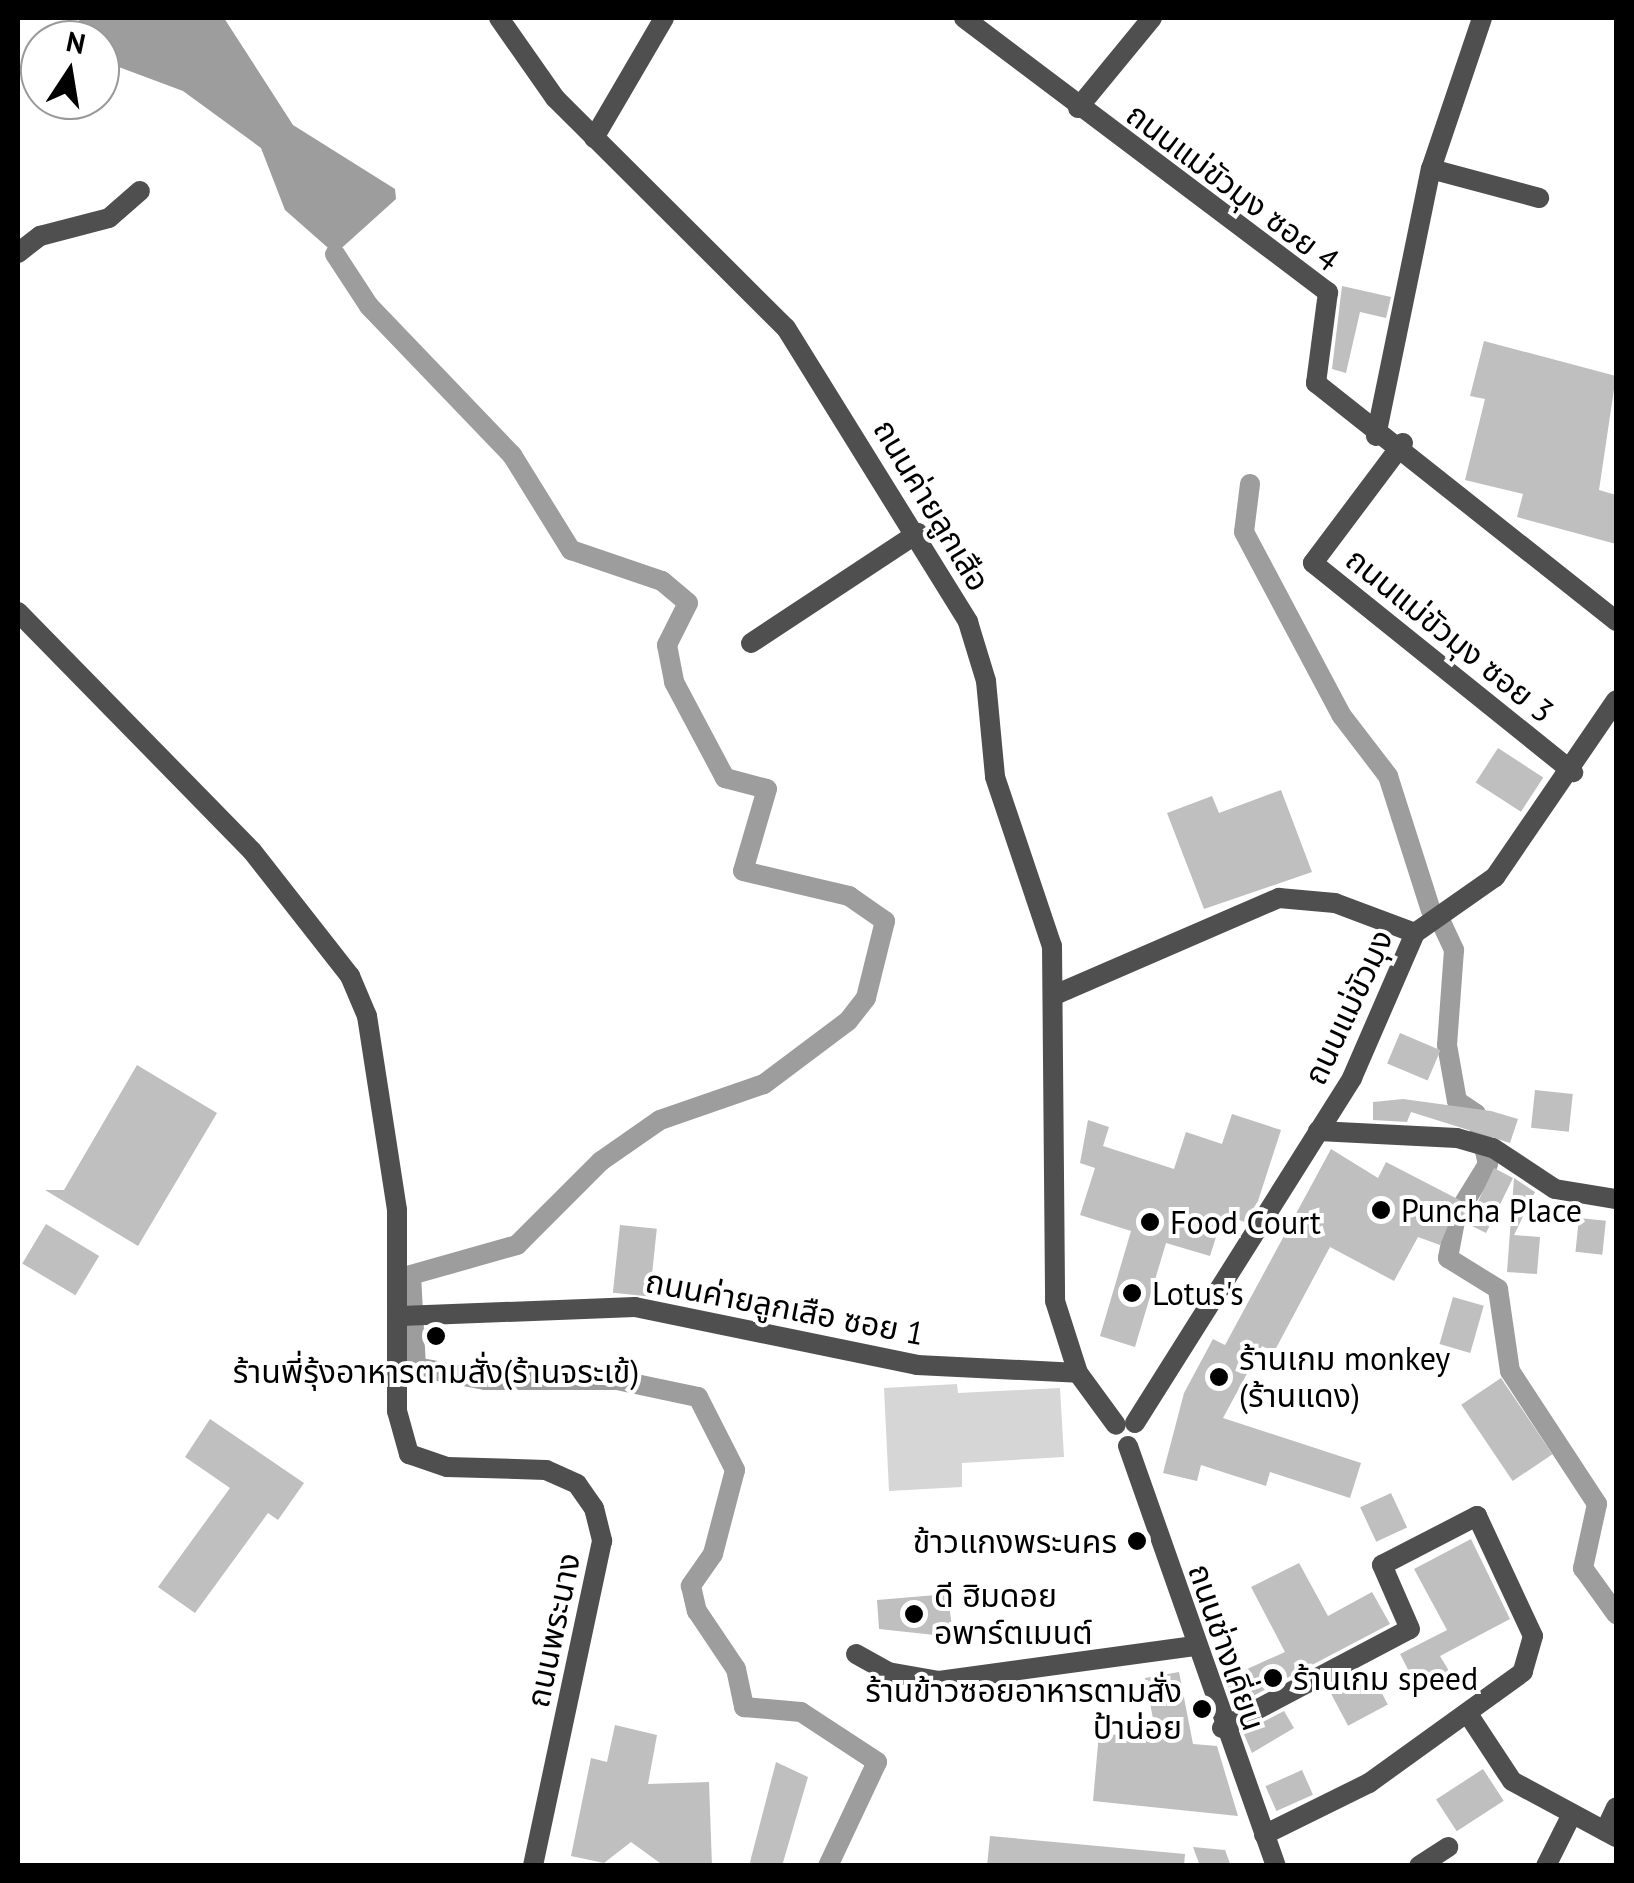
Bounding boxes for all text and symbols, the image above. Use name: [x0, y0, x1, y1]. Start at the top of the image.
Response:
north arrow: [20, 20, 120, 120]
text: N: [63, 22, 89, 62]
street label: ถนนแม่ขัวมุง ซอย 4: [1119, 95, 1347, 279]
street label: ถนนค่ายลูกเสือ: [866, 412, 998, 598]
street label: ถนนแม่ขัวมุง ซอย 3: [1338, 539, 1562, 731]
street label: ถนนแม่ขัวมุง: [1295, 923, 1401, 1091]
place label: Puncha Place: [1401, 1191, 1582, 1229]
marker: Puncha Place: [1370, 1199, 1392, 1221]
place label: Food Court: [1170, 1203, 1321, 1241]
marker: Food Court: [1139, 1211, 1161, 1233]
street label: ถนนค่ายลูกเสือ ซอย 1: [642, 1261, 928, 1353]
place label: Lotus's: [1152, 1274, 1244, 1312]
marker: Lotus's: [1121, 1282, 1143, 1304]
marker: ร้านพี่รุ้งอาหารตามสั่ง(ร้านจระเข้): [425, 1325, 447, 1347]
place label: ร้านเกม monkey (ร้านแดง): [1239, 1340, 1450, 1415]
place label: ร้านพี่รุ้งอาหารตามสั่ง(ร้านจระเข้): [233, 1352, 639, 1390]
marker: ร้านเกม monkey (ร้านแดง): [1208, 1366, 1230, 1388]
place label: ข้าวแกงพระนคร: [913, 1522, 1117, 1560]
marker: ข้าวแกงพระนคร: [1126, 1530, 1148, 1552]
street label: ถนนพระนาง: [518, 1549, 588, 1711]
street label: ถนนช่างเคี่ยน: [1181, 1559, 1273, 1735]
place label: ดี ฮิมดอย อพาร์ตเมนต์: [934, 1577, 1093, 1652]
marker: ดี ฮิมดอย อพาร์ตเมนต์: [903, 1603, 925, 1625]
place label: ร้านเกม speed: [1293, 1659, 1478, 1697]
marker: ร้านเกม speed: [1262, 1667, 1284, 1689]
place label: ร้านข้าวซอยอาหารตามสั่ง ป้าน่อย: [865, 1672, 1182, 1747]
marker: ร้านข้าวซอยอาหารตามสั่ง ป้าน่อย: [1191, 1698, 1213, 1720]

